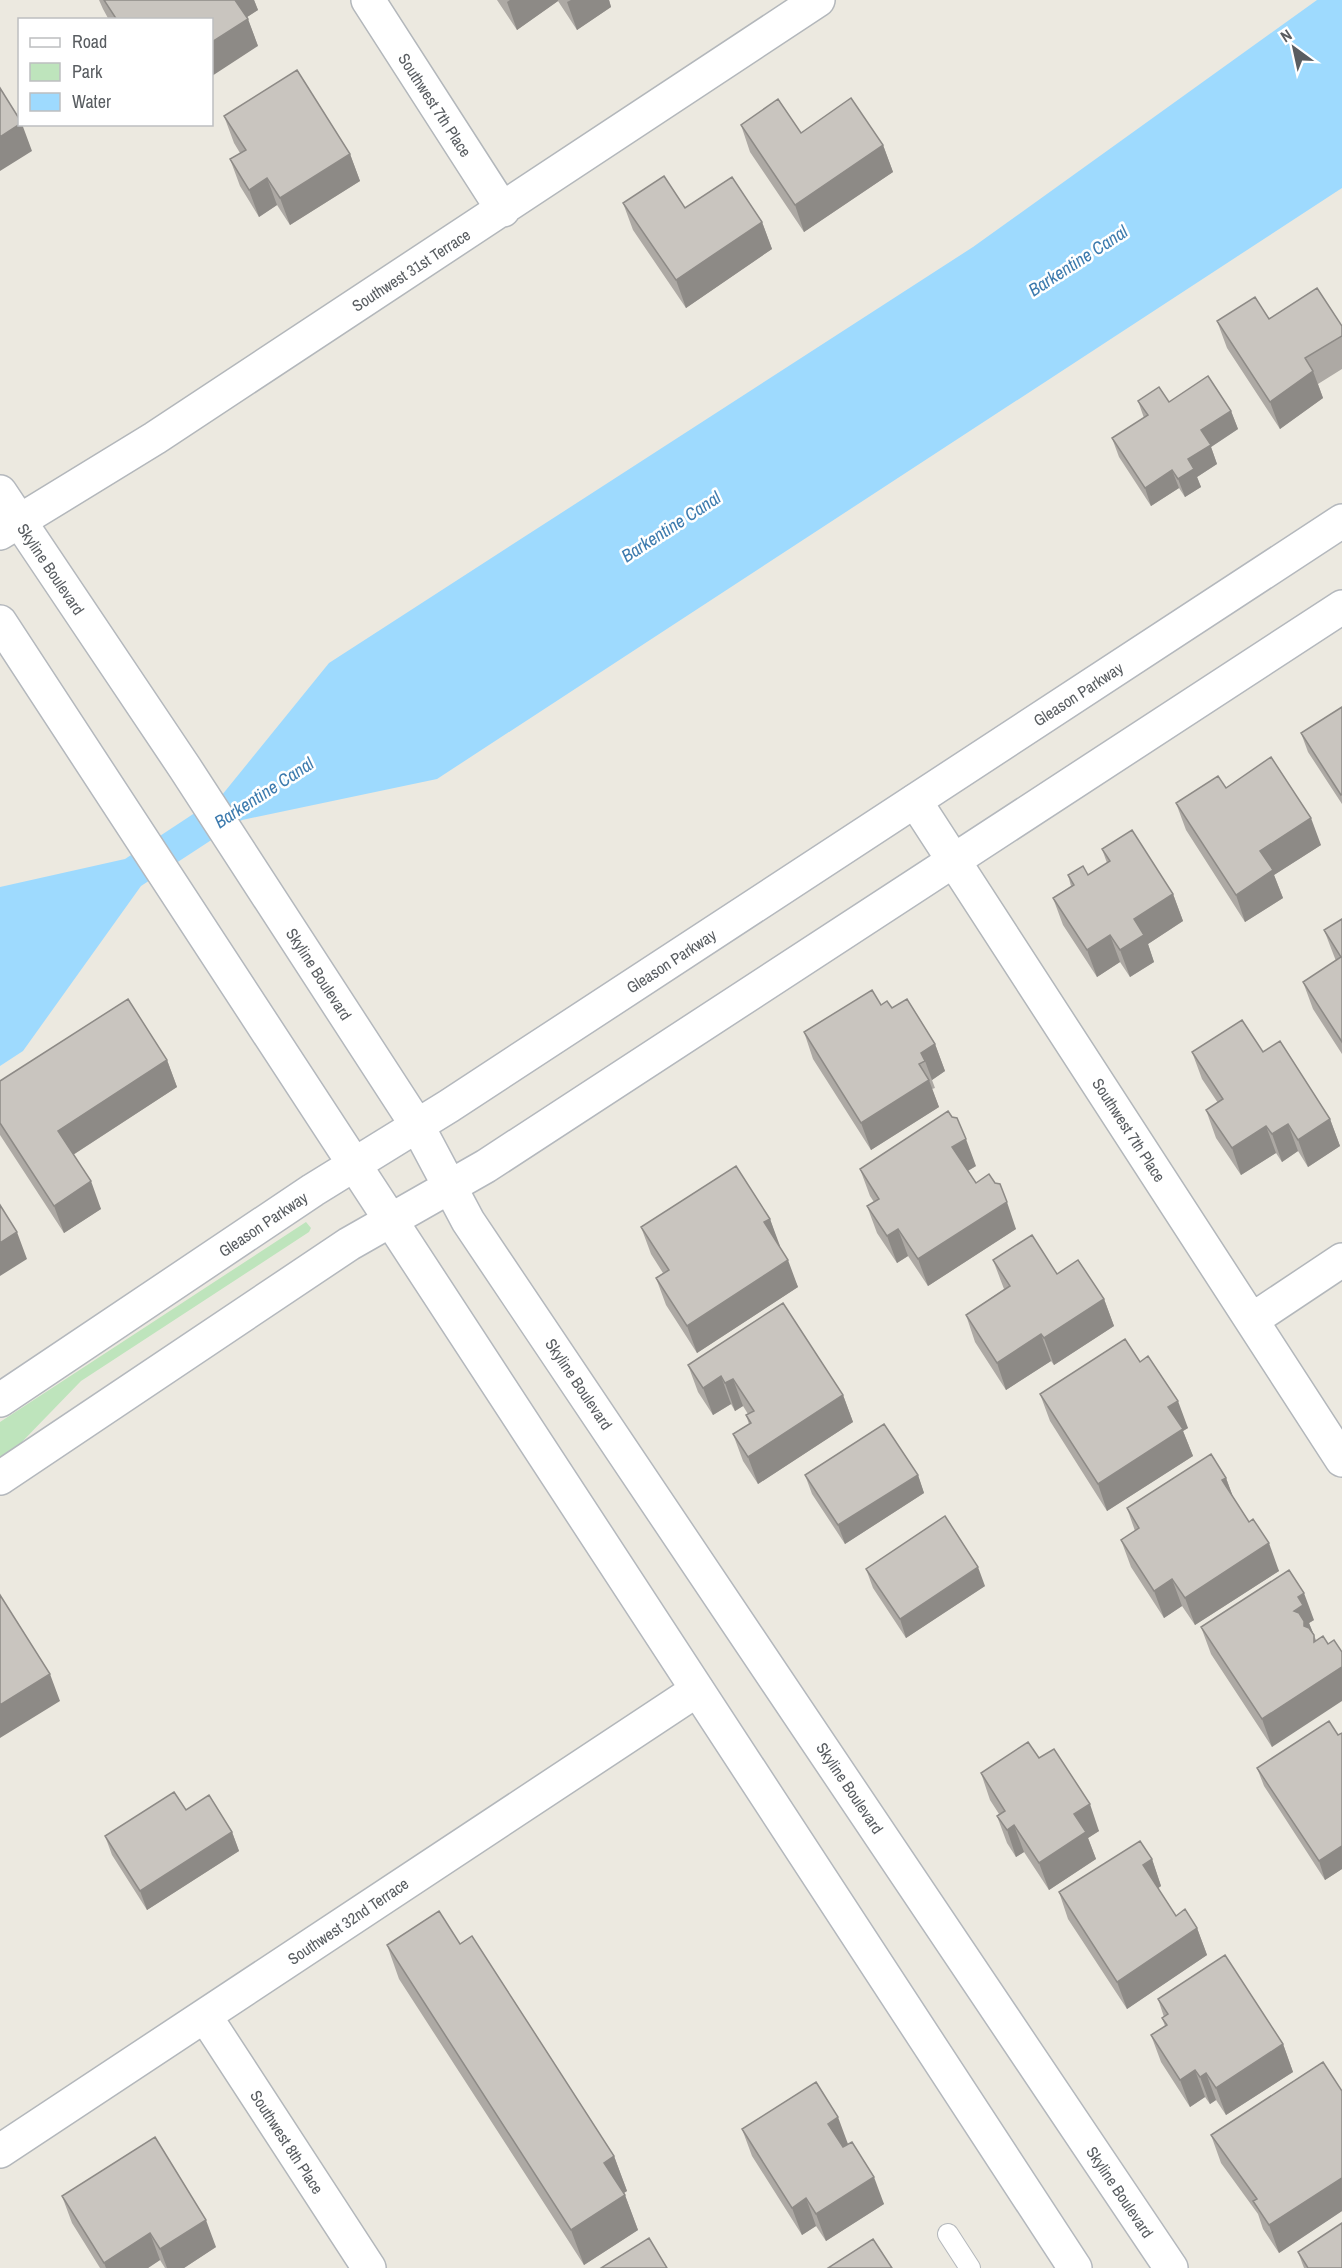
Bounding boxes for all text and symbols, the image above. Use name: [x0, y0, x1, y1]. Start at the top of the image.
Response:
legend: [18, 18, 213, 126]
north arrow: [1264, 18, 1324, 78]
text: N: [1276, 24, 1296, 47]
text: Road: [72, 29, 107, 54]
street label: Southwest 7th Place: [393, 49, 477, 161]
text: Park: [72, 59, 103, 84]
text: Water: [72, 89, 111, 114]
water label: Barkentine Canal: [1023, 219, 1133, 302]
street label: Southwest 31st Terrace: [348, 223, 474, 317]
water label: Barkentine Canal: [616, 485, 726, 568]
street label: Skyline Boulevard: [12, 519, 90, 619]
street label: Gleason Parkway: [1029, 657, 1127, 731]
water label: Barkentine Canal: [209, 751, 319, 834]
street label: Skyline Boulevard: [281, 924, 357, 1024]
street label: Gleason Parkway: [622, 924, 720, 998]
street label: Southwest 7th Place: [1087, 1074, 1171, 1186]
street label: Gleason Parkway: [214, 1186, 312, 1262]
street label: Skyline Boulevard: [540, 1334, 618, 1434]
street label: Skyline Boulevard: [811, 1738, 889, 1838]
street label: Southwest 32nd Terrace: [283, 1872, 413, 1970]
street label: Southwest 8th Place: [245, 2086, 329, 2198]
street label: Skyline Boulevard: [1081, 2142, 1159, 2242]

